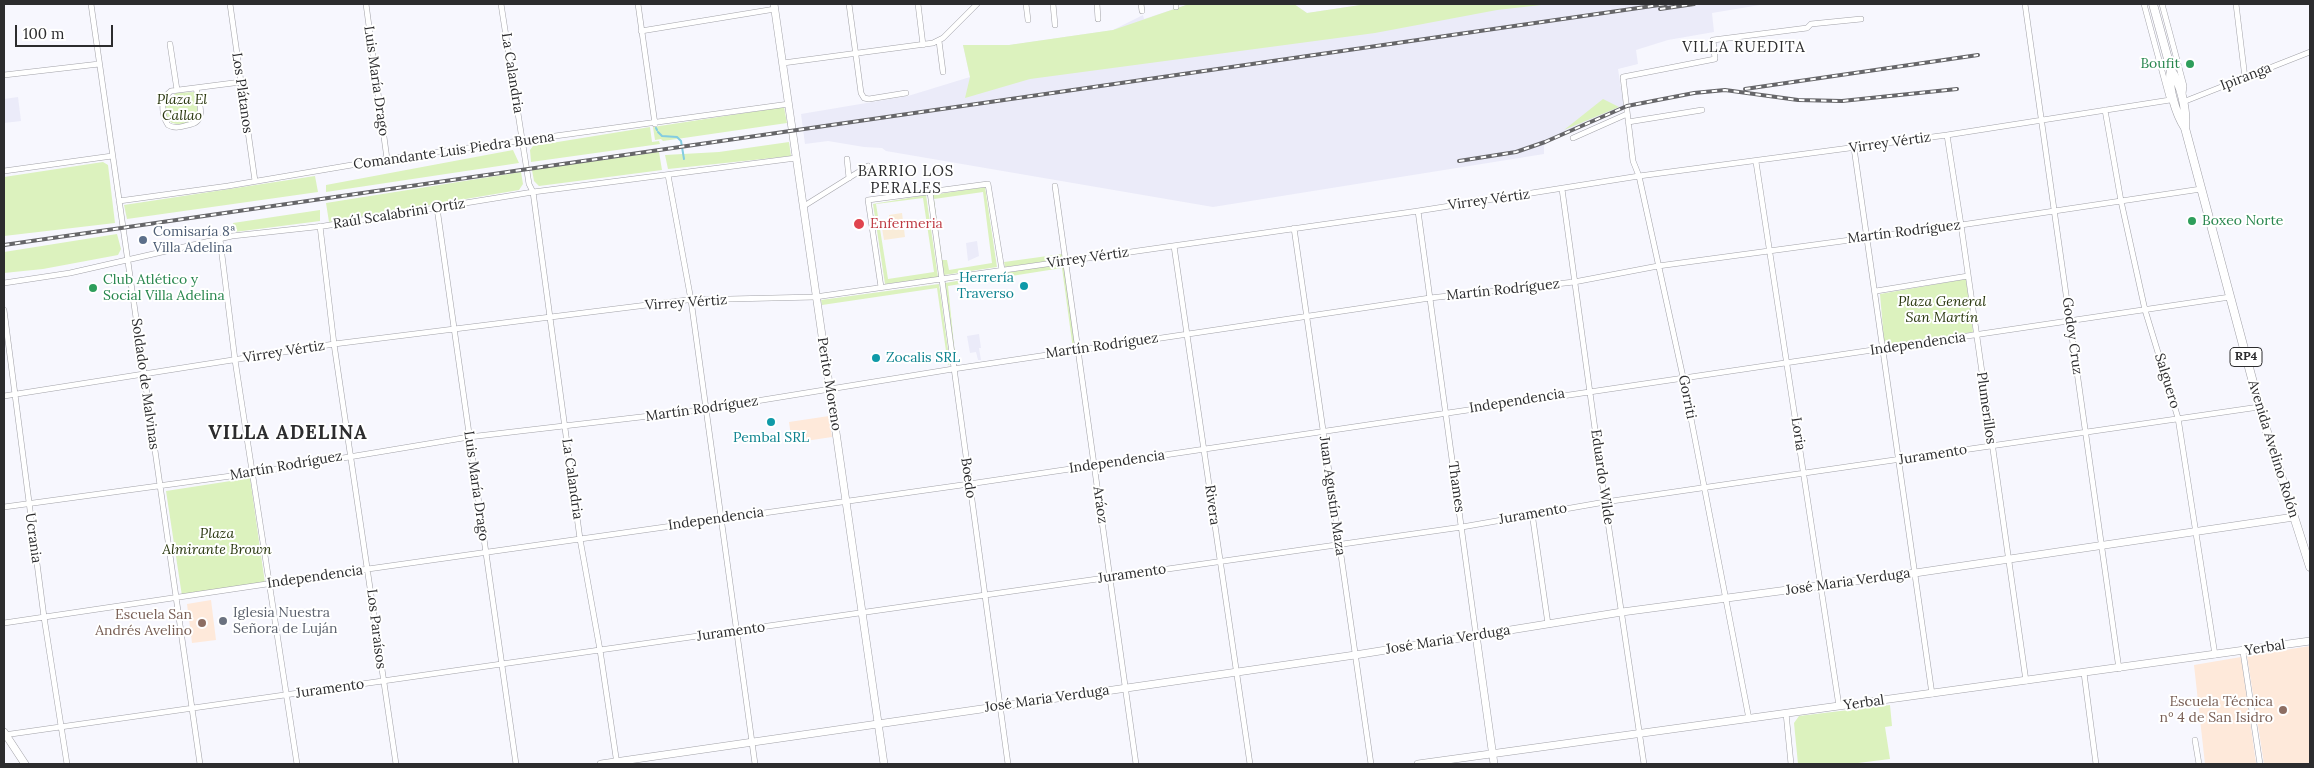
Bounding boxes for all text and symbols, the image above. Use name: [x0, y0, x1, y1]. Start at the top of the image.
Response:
scale bar: [18, 15, 115, 47]
text: 100 m: [23, 24, 64, 43]
street label: Luis María Drago: [360, 25, 392, 137]
street label: La Calandria: [497, 31, 527, 115]
district label: VILLA RUEDITA: [1681, 39, 1807, 57]
street label: Los Plátanos: [228, 51, 256, 135]
place label: Boufit: [2140, 56, 2180, 72]
marker: Boufit: [2184, 58, 2196, 70]
street label: Ipiranga: [2218, 60, 2274, 94]
park label: Plaza El Callao: [157, 92, 207, 124]
street label: Comandante Luis Piedra Buena: [352, 129, 556, 173]
street label: Virrey Vértiz: [1848, 129, 1932, 157]
district label: BARRIO LOS PERALES: [856, 163, 956, 198]
street label: Virrey Vértiz: [1447, 186, 1531, 214]
street label: Raúl Scalabrini Ortíz: [332, 195, 466, 233]
place label: Boxeo Norte: [2202, 213, 2283, 229]
marker: Boxeo Norte: [2186, 215, 2198, 227]
place label: Enfermeria: [870, 216, 943, 232]
marker: Enfermeria: [852, 217, 866, 231]
street label: Martín Rodríguez: [1846, 217, 1962, 247]
place label: Comisaría 8ª Villa Adelina: [153, 224, 236, 256]
marker: Comisaría 8ª Villa Adelina: [137, 234, 149, 246]
street label: Virrey Vértiz: [1046, 244, 1130, 272]
place label: Herrería Traverso: [957, 270, 1014, 302]
place label: Club Atlético y Social Villa Adelina: [103, 272, 225, 304]
street label: Martín Rodríguez: [1446, 276, 1560, 304]
marker: Herrería Traverso: [1018, 280, 1030, 292]
marker: Club Atlético y Social Villa Adelina: [87, 282, 99, 294]
street label: Virrey Vértiz: [644, 292, 728, 314]
park label: Plaza General San Martín: [1898, 294, 1986, 326]
street label: Godoy Cruz: [2058, 296, 2086, 376]
street label: Soldado de Malvinas: [127, 317, 163, 451]
street label: Independencia: [1869, 329, 1967, 359]
street label: Martín Rodríguez: [1044, 330, 1160, 362]
street label: Perito Moreno: [813, 336, 845, 432]
street label: Virrey Vértiz: [242, 337, 326, 367]
road number: RP4: [2230, 348, 2262, 367]
place label: Zocalis SRL: [886, 350, 960, 366]
street label: Salguero: [2151, 351, 2183, 411]
marker: Zocalis SRL: [870, 352, 882, 364]
street label: Plumerillos: [1973, 371, 1999, 445]
street label: Gorriti: [1675, 374, 1699, 420]
street label: Avenida Avelino Rolón: [2244, 378, 2302, 520]
street label: Independencia: [1468, 385, 1566, 417]
street label: Martín Rodríguez: [644, 393, 760, 425]
marker: Pembal SRL: [765, 416, 777, 428]
street label: Loria: [1787, 416, 1809, 452]
district label: VILLA ADELINA: [207, 423, 369, 445]
street label: Eduardo Wilde: [1587, 428, 1617, 526]
street label: Luis María Drago: [460, 430, 492, 542]
place label: Pembal SRL: [733, 430, 809, 446]
street label: Juan Agustín Maza: [1315, 435, 1349, 557]
street label: La Calandria: [558, 438, 586, 520]
street label: Juramento: [1898, 441, 1968, 469]
street label: Independencia: [1068, 447, 1166, 477]
street label: Martín Rodríguez: [228, 448, 344, 484]
street label: Boedo: [957, 457, 979, 499]
street label: Thames: [1444, 461, 1468, 513]
street label: Rivera: [1201, 484, 1223, 526]
street label: Aráoz: [1089, 485, 1111, 525]
street label: Juramento: [1498, 500, 1568, 528]
street label: Independencia: [667, 504, 765, 534]
street label: Ucrania: [21, 512, 45, 564]
park label: Plaza Almirante Brown: [162, 526, 272, 558]
street label: Juramento: [1097, 561, 1167, 587]
street label: Independencia: [266, 562, 364, 592]
street label: José Maria Verduga: [1784, 565, 1912, 599]
street label: Los Paraísos: [363, 588, 389, 670]
place label: Iglesia Nuestra Señora de Luján: [233, 605, 338, 638]
place label: Escuela San Andrés Avelino: [95, 607, 192, 640]
marker: Iglesia Nuestra Señora de Luján: [217, 615, 229, 627]
marker: Escuela San Andrés Avelino: [196, 617, 208, 629]
street label: Juramento: [696, 619, 766, 645]
street label: José Maria Verduga: [1385, 622, 1511, 658]
street label: Yerbal: [2243, 636, 2287, 660]
street label: Juramento: [295, 676, 365, 702]
street label: José Maria Verduga: [983, 682, 1111, 716]
street label: Yerbal: [1843, 692, 1885, 714]
place label: Escuela Técnica n° 4 de San Isidro: [2159, 694, 2273, 726]
marker: Escuela Técnica n° 4 de San Isidro: [2277, 704, 2289, 716]

